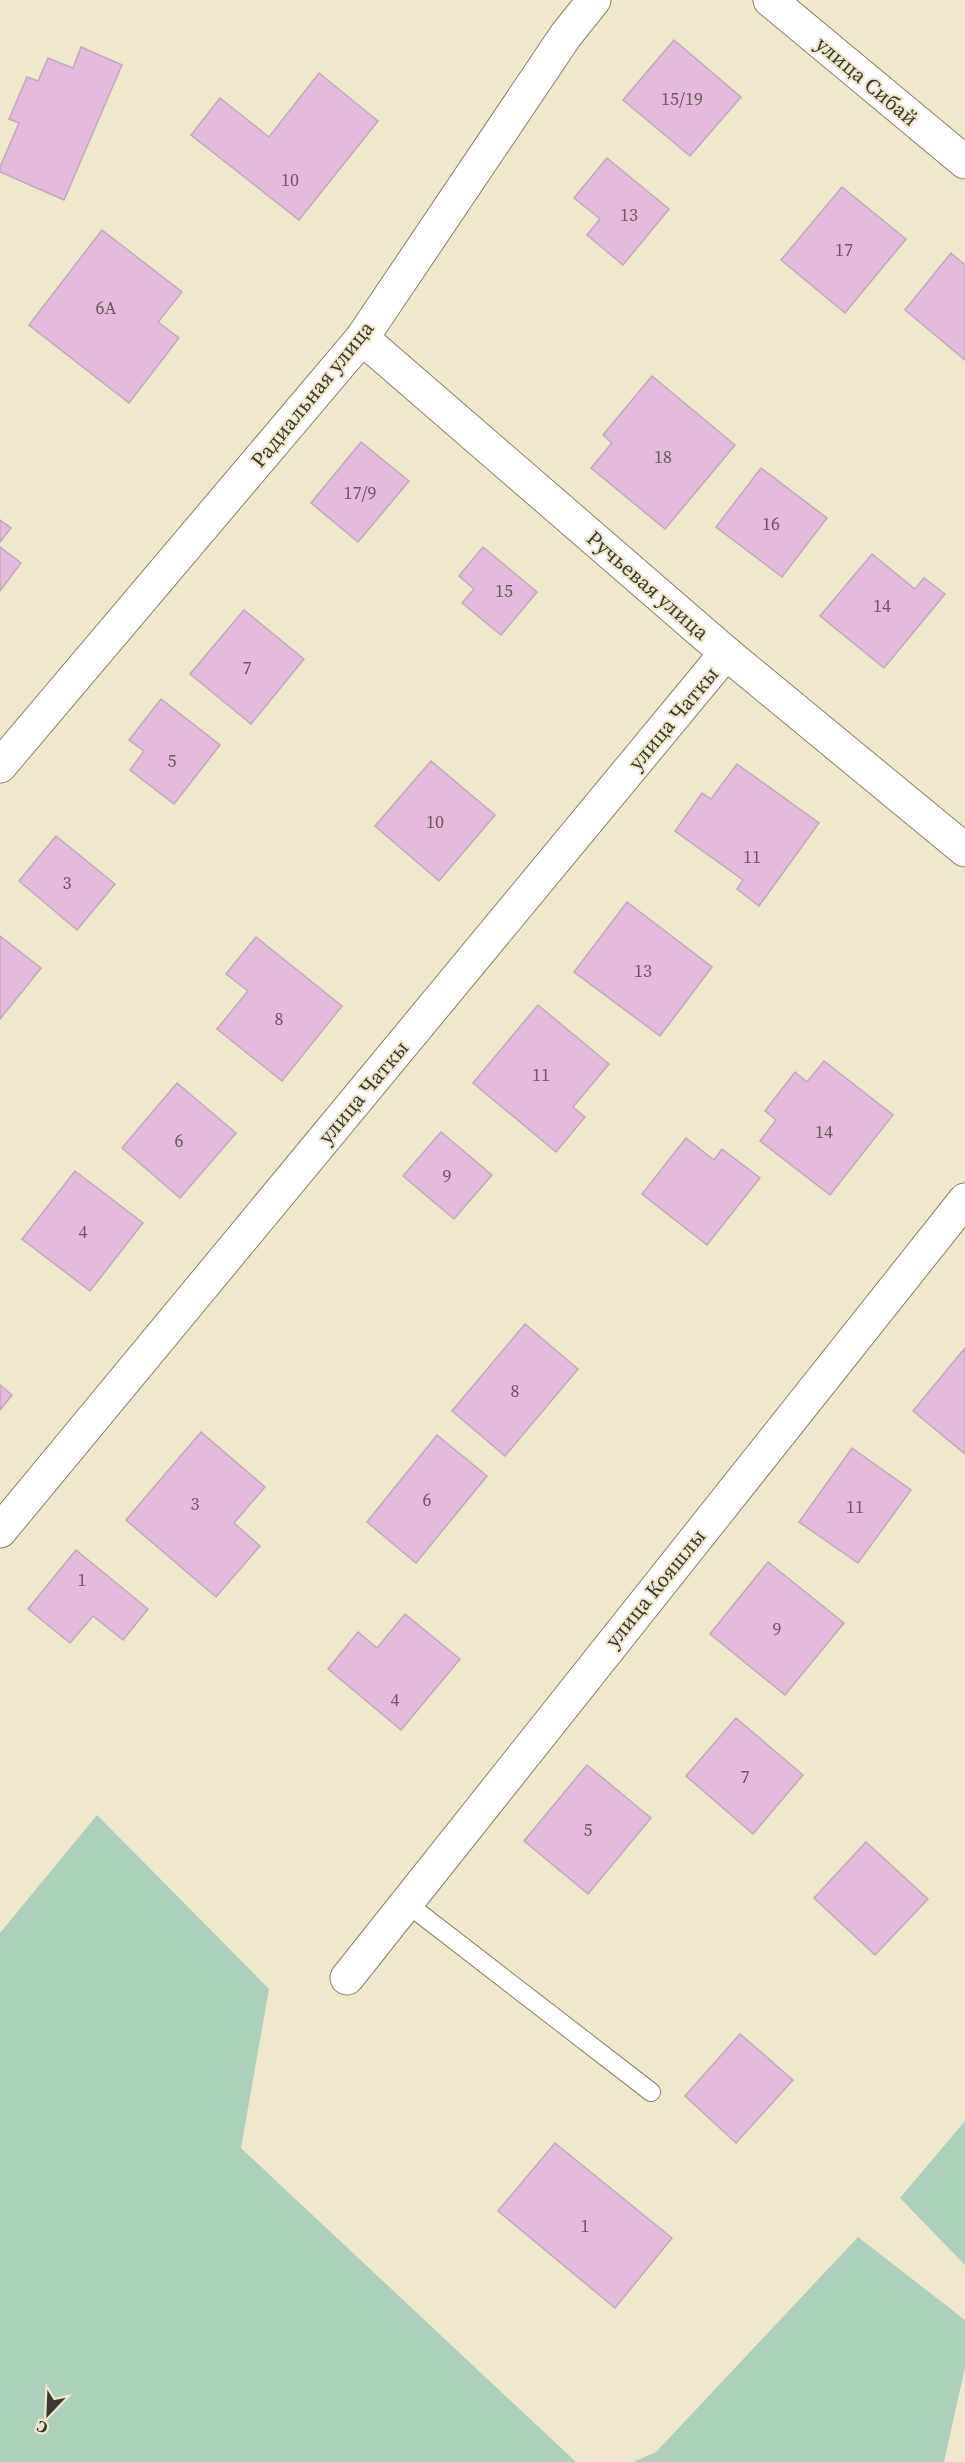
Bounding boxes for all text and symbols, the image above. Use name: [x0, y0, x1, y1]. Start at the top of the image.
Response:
street label: улица Сибай: [809, 29, 925, 133]
house number: 15/19: [661, 86, 703, 111]
house number: 10: [281, 167, 299, 192]
house number: 13: [620, 202, 638, 227]
house number: 17: [835, 237, 853, 262]
house number: 6А: [96, 295, 117, 320]
street label: Радиальная улица: [244, 314, 380, 473]
house number: 18: [654, 444, 672, 469]
house number: 17/9: [344, 480, 376, 505]
house number: 16: [762, 511, 780, 536]
street label: Ручьевая улица: [581, 524, 716, 646]
house number: 15: [495, 578, 513, 603]
house number: 14: [873, 593, 891, 618]
house number: 7: [243, 655, 252, 680]
street label: улица Чаткы: [621, 660, 725, 776]
house number: 5: [168, 748, 177, 773]
house number: 10: [426, 809, 444, 834]
house number: 11: [743, 844, 761, 869]
house number: 3: [63, 870, 72, 895]
house number: 13: [634, 958, 652, 983]
house number: 8: [275, 1006, 284, 1031]
street label: улица Чаткы: [311, 1034, 415, 1150]
house number: 11: [532, 1062, 550, 1087]
house number: 14: [815, 1119, 833, 1144]
house number: 6: [175, 1128, 184, 1153]
house number: 9: [443, 1163, 452, 1188]
house number: 4: [79, 1219, 88, 1244]
house number: 8: [511, 1378, 520, 1403]
house number: 6: [423, 1487, 432, 1512]
house number: 3: [191, 1491, 200, 1516]
house number: 11: [846, 1494, 864, 1519]
street label: улица Кояшлы: [598, 1522, 712, 1654]
house number: 1: [78, 1567, 87, 1592]
house number: 9: [773, 1616, 782, 1641]
house number: 4: [391, 1687, 400, 1712]
house number: 7: [741, 1764, 750, 1789]
house number: 5: [584, 1817, 593, 1842]
house number: 1: [581, 2213, 590, 2238]
north arrow: [18, 2384, 78, 2444]
text: С: [33, 2416, 51, 2440]

